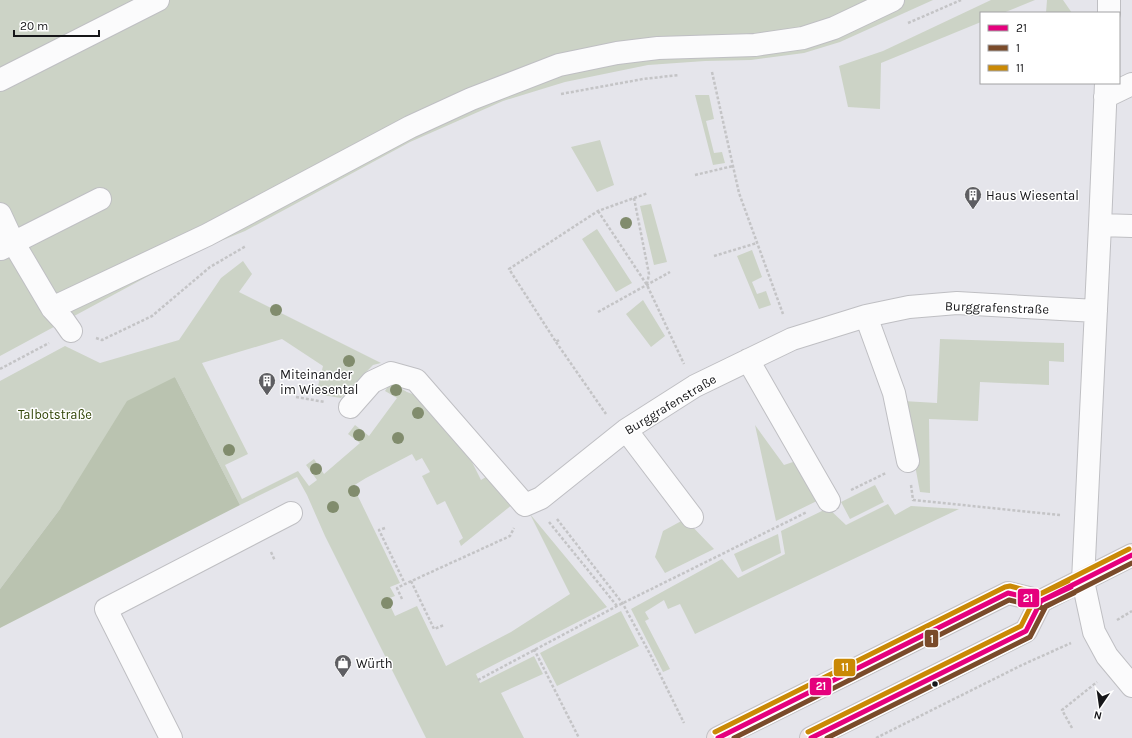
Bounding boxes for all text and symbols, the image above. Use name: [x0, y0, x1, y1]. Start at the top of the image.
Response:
scale bar: [14, 12, 99, 38]
legend: [980, 12, 1120, 84]
text: 20 m: [20, 19, 48, 33]
text: 21: [1016, 21, 1027, 35]
text: 1: [1016, 41, 1020, 55]
text: 11: [1016, 61, 1024, 75]
building icon: Haus Wiesental: [963, 185, 983, 210]
place label: Haus Wiesental: [986, 188, 1079, 203]
street label: Burggrafenstraße: [945, 298, 1050, 317]
place label: Miteinander im Wiesental: [280, 367, 358, 397]
building icon: Miteinander im Wiesental: [257, 371, 277, 396]
street label: Burggrafenstraße: [622, 371, 719, 438]
park label: Talbotstraße: [18, 407, 92, 422]
line badge: 21: [1017, 588, 1040, 608]
text: 21: [1023, 592, 1033, 605]
line badge: 1: [924, 629, 939, 648]
text: 1: [930, 633, 934, 646]
shop icon: Würth: [333, 653, 353, 678]
place label: Würth: [356, 656, 393, 671]
line badge: 11: [833, 658, 856, 677]
text: 11: [841, 661, 849, 674]
line badge: 21: [809, 677, 832, 696]
unlabelled marker: [930, 679, 940, 689]
text: 21: [816, 680, 826, 693]
north arrow: [1080, 686, 1120, 726]
text: N: [1093, 708, 1103, 722]

